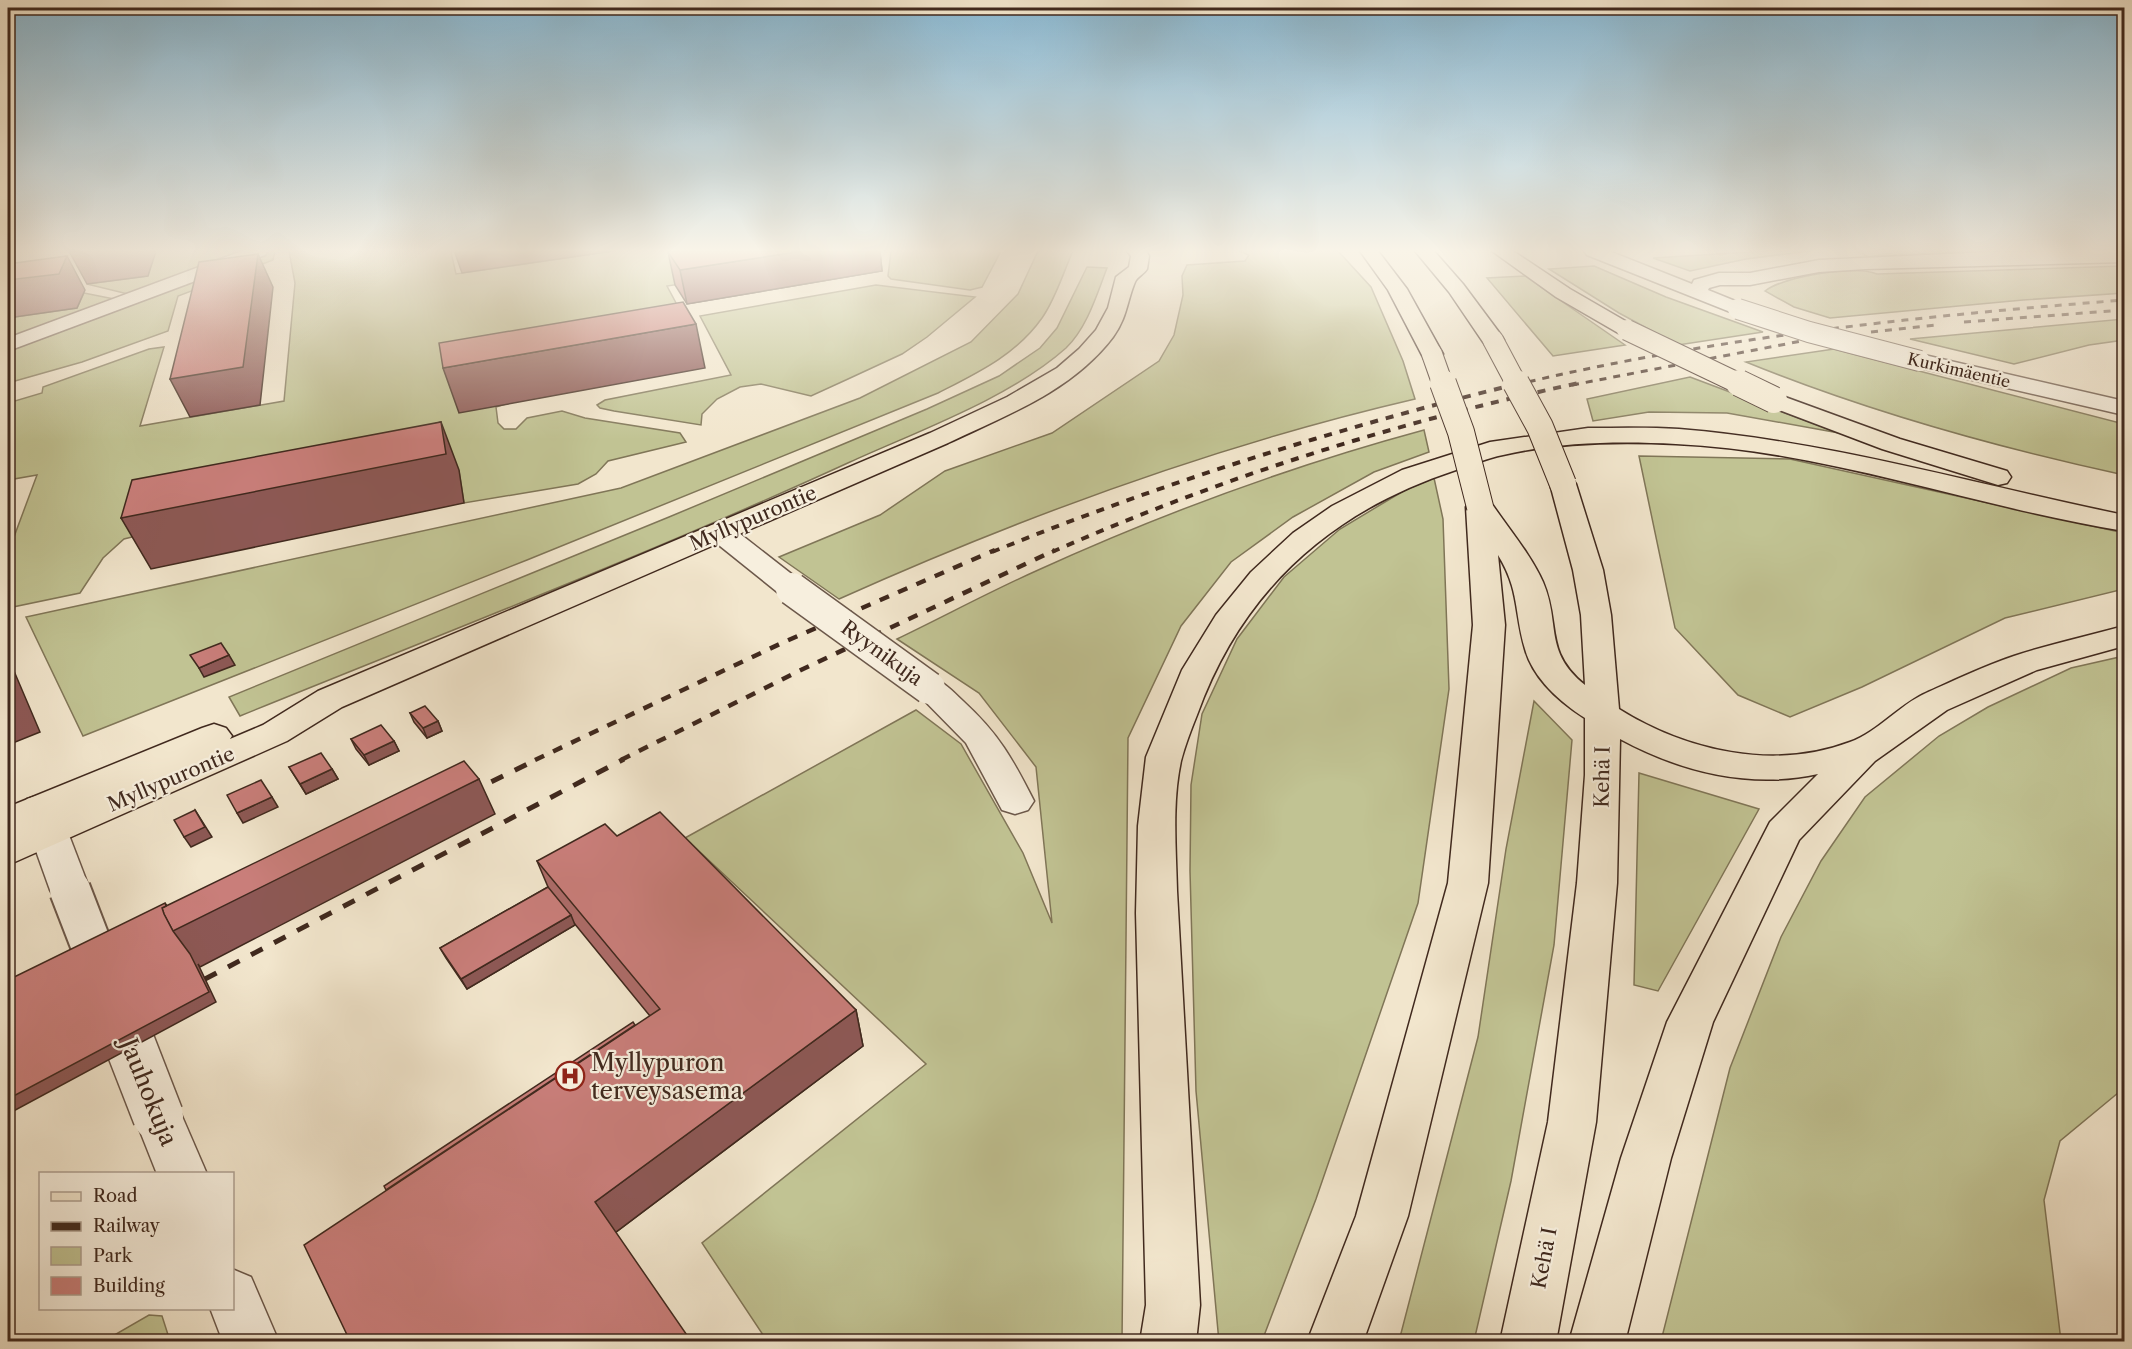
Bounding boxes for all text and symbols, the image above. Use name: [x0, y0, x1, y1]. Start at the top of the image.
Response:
street label: Kurkimäentie: [1906, 348, 2012, 392]
street label: Myllypurontie: [686, 480, 820, 556]
street label: Ryynikuja: [837, 615, 928, 691]
street label: Myllypurontie: [104, 741, 238, 817]
street label: Kehä I: [1589, 746, 1615, 808]
street label: Jauhokuja: [113, 1030, 184, 1150]
place label: Myllypuron terveysasema: [591, 1048, 744, 1105]
hospital icon: Myllypuron terveysasema: [554, 1060, 586, 1092]
legend: [39, 1172, 234, 1310]
text: Road: [93, 1185, 138, 1207]
text: Railway: [93, 1215, 161, 1237]
street label: Kehä I: [1526, 1225, 1562, 1291]
text: Park: [93, 1245, 134, 1267]
text: Building: [93, 1275, 165, 1297]

